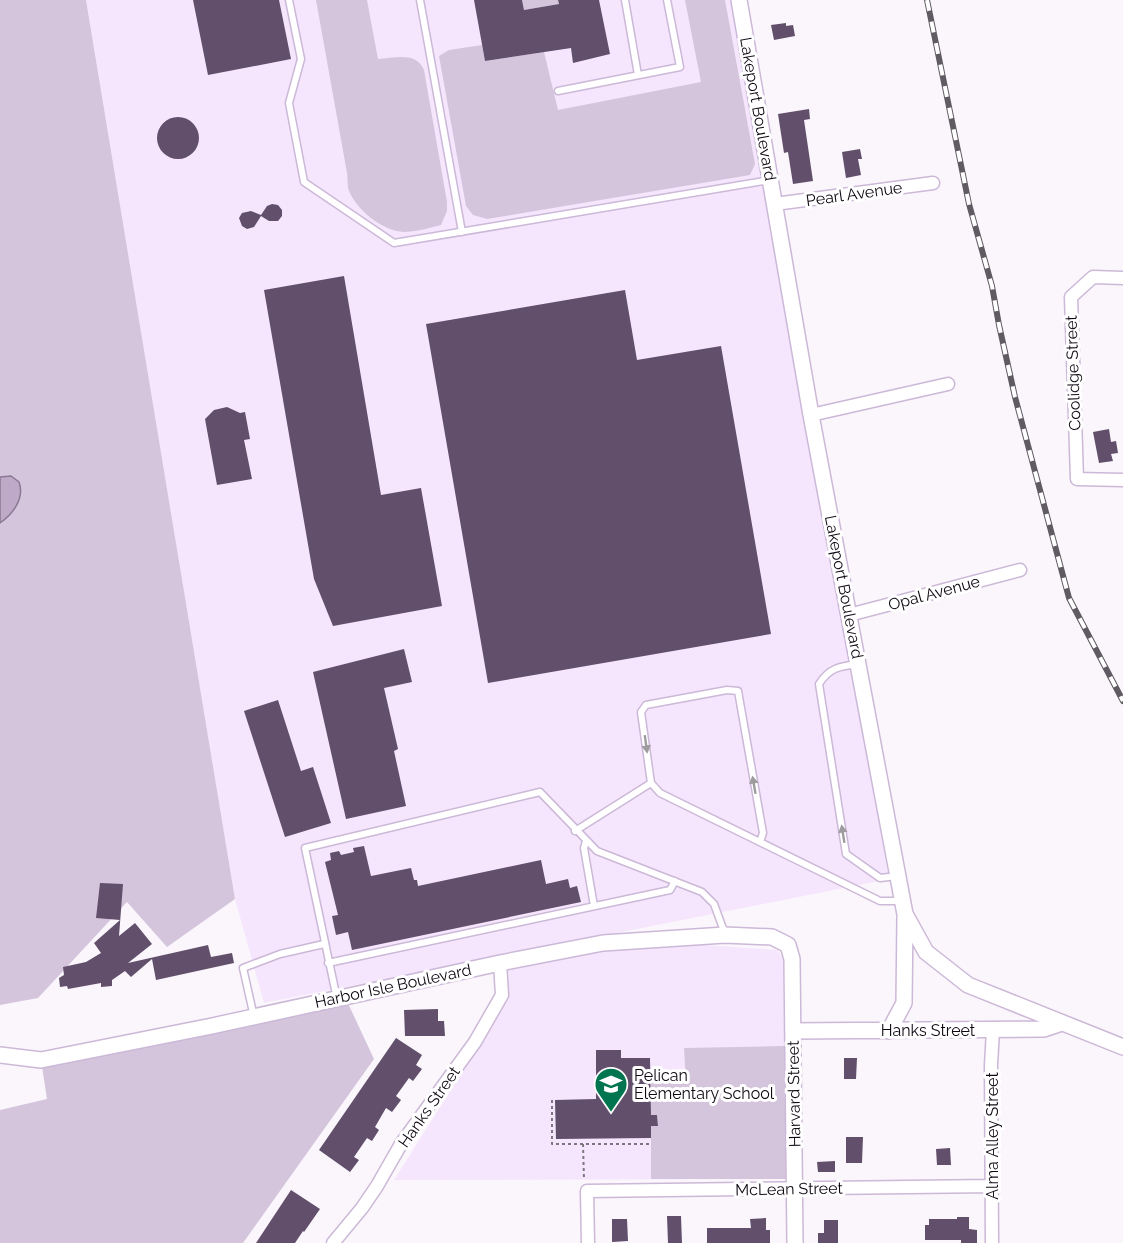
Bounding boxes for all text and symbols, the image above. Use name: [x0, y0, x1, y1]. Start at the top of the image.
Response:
street label: Lakeport Boulevard: [736, 36, 780, 182]
street label: Pearl Avenue: [805, 178, 903, 210]
street label: Coolidge Street: [1061, 314, 1085, 431]
street label: Lakeport Boulevard: [821, 514, 867, 660]
street label: Opal Avenue: [886, 572, 982, 614]
one-way arrow: [641, 734, 650, 753]
one-way arrow: [749, 775, 758, 794]
one-way arrow: [838, 825, 847, 844]
street label: Harbor Isle Boulevard: [313, 960, 473, 1012]
street label: Hanks Street: [881, 1021, 976, 1040]
street label: Harvard Street: [784, 1040, 804, 1148]
street label: Hanks Street: [394, 1062, 464, 1151]
school or university icon: Pelican Elementary School: [593, 1066, 629, 1113]
place label: Pelican Elementary School: [634, 1066, 775, 1103]
street label: Alma Alley Street: [983, 1072, 1002, 1200]
street label: McLean Street: [735, 1179, 844, 1199]

